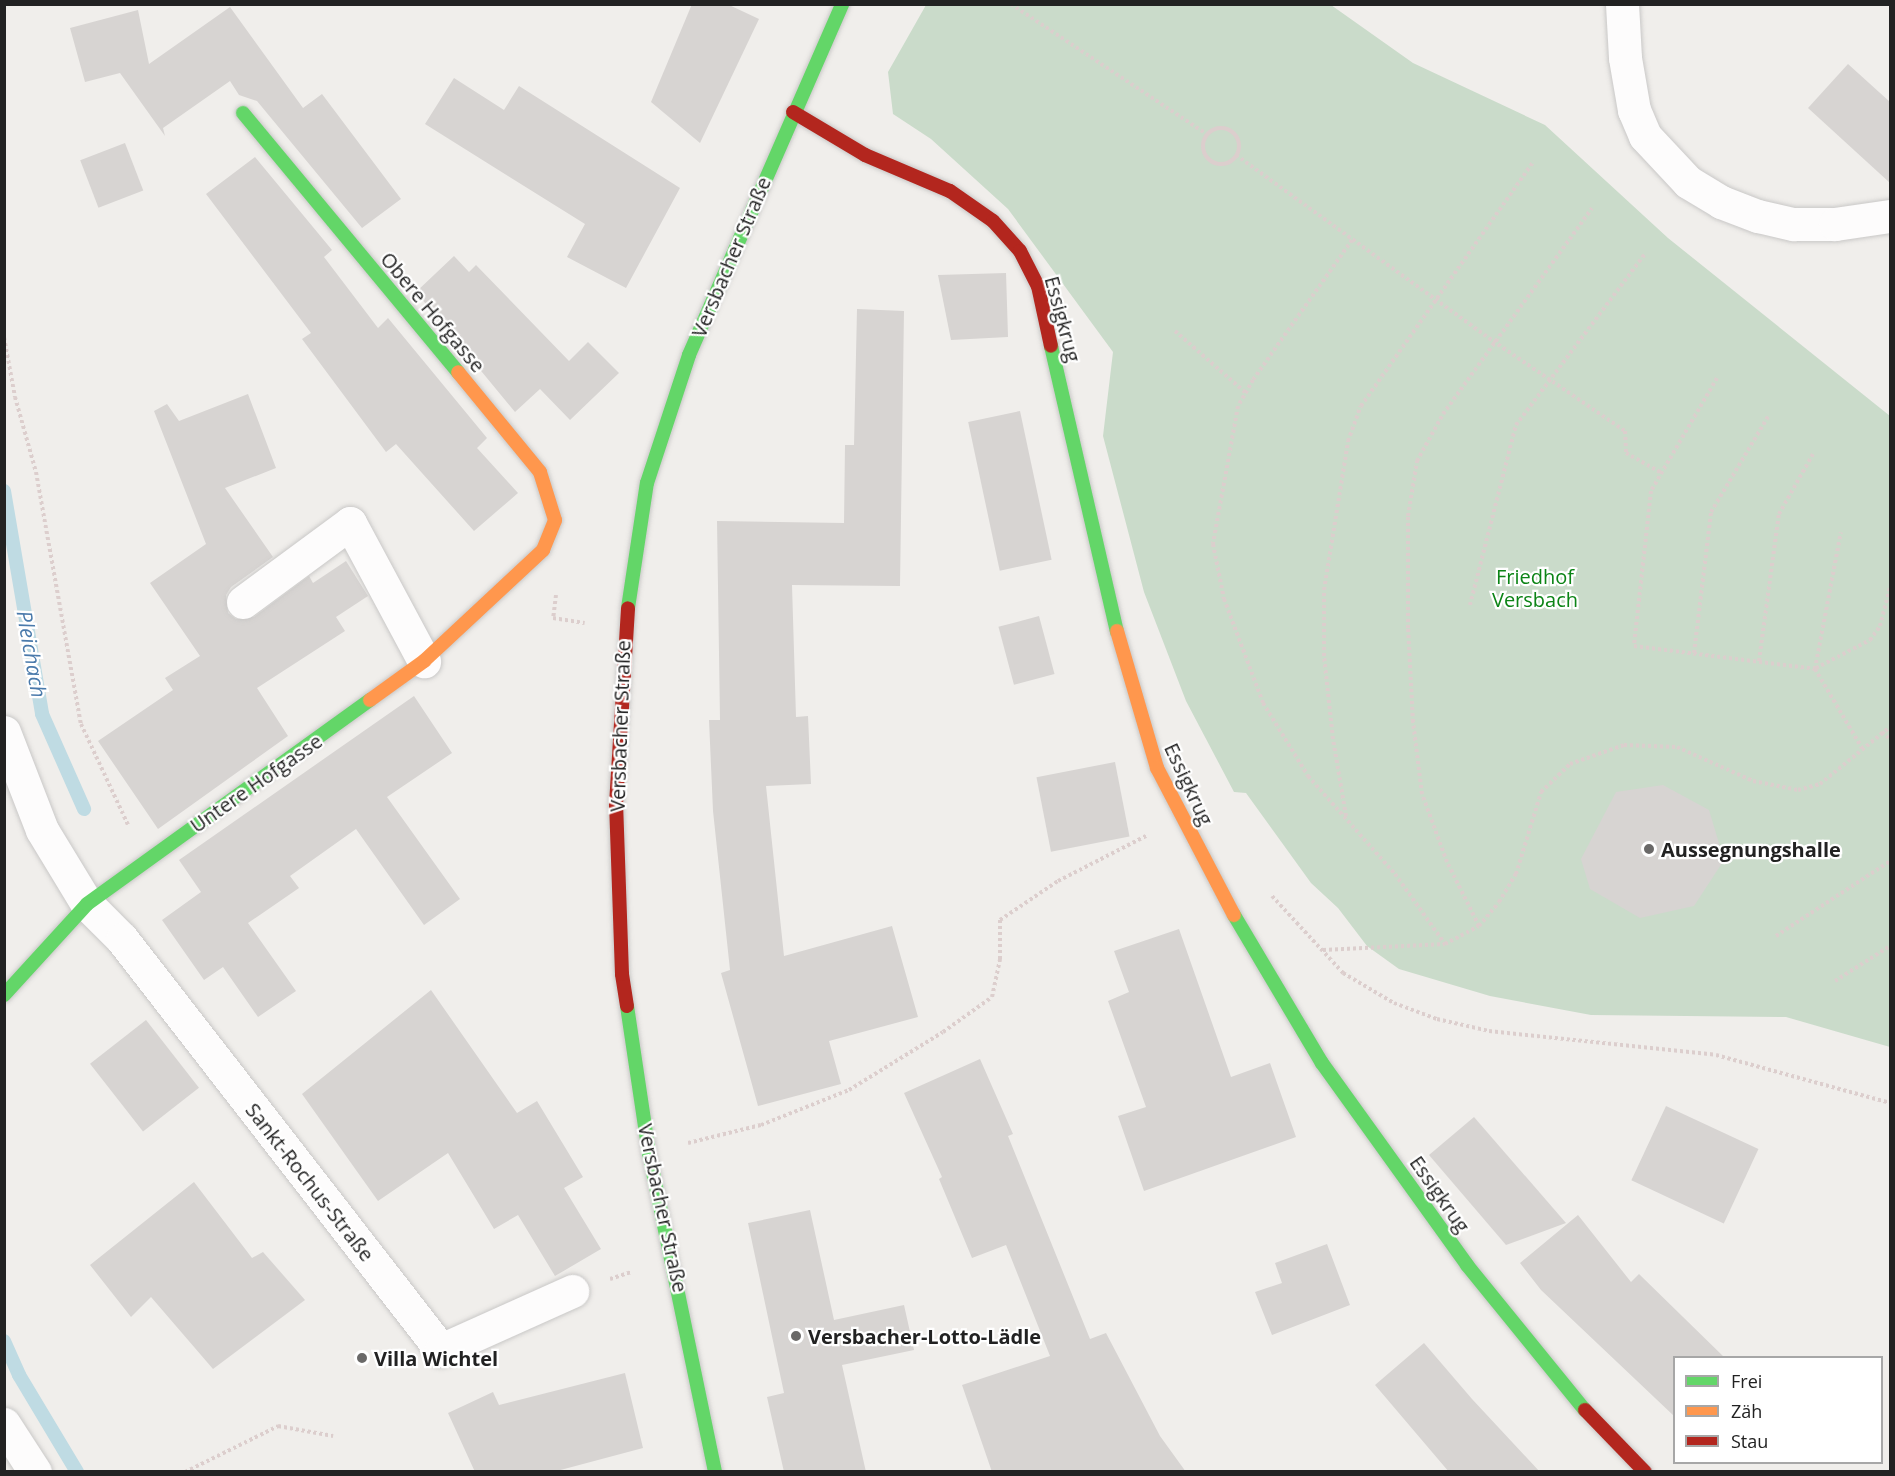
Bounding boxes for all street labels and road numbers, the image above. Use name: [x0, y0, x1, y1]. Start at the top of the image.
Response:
street label: Versbacher Straße: [686, 173, 776, 341]
street label: Obere Hofgasse: [376, 247, 490, 377]
street label: Essigkrug: [1040, 273, 1086, 365]
street label: Versbacher Straße: [605, 640, 635, 812]
street label: Untere Hofgasse: [185, 729, 327, 837]
street label: Essigkrug: [1160, 739, 1218, 829]
street label: Sankt-Rochus-Straße: [241, 1098, 379, 1266]
street label: Versbacher Straße: [633, 1122, 693, 1294]
street label: Essigkrug: [1405, 1151, 1475, 1237]

